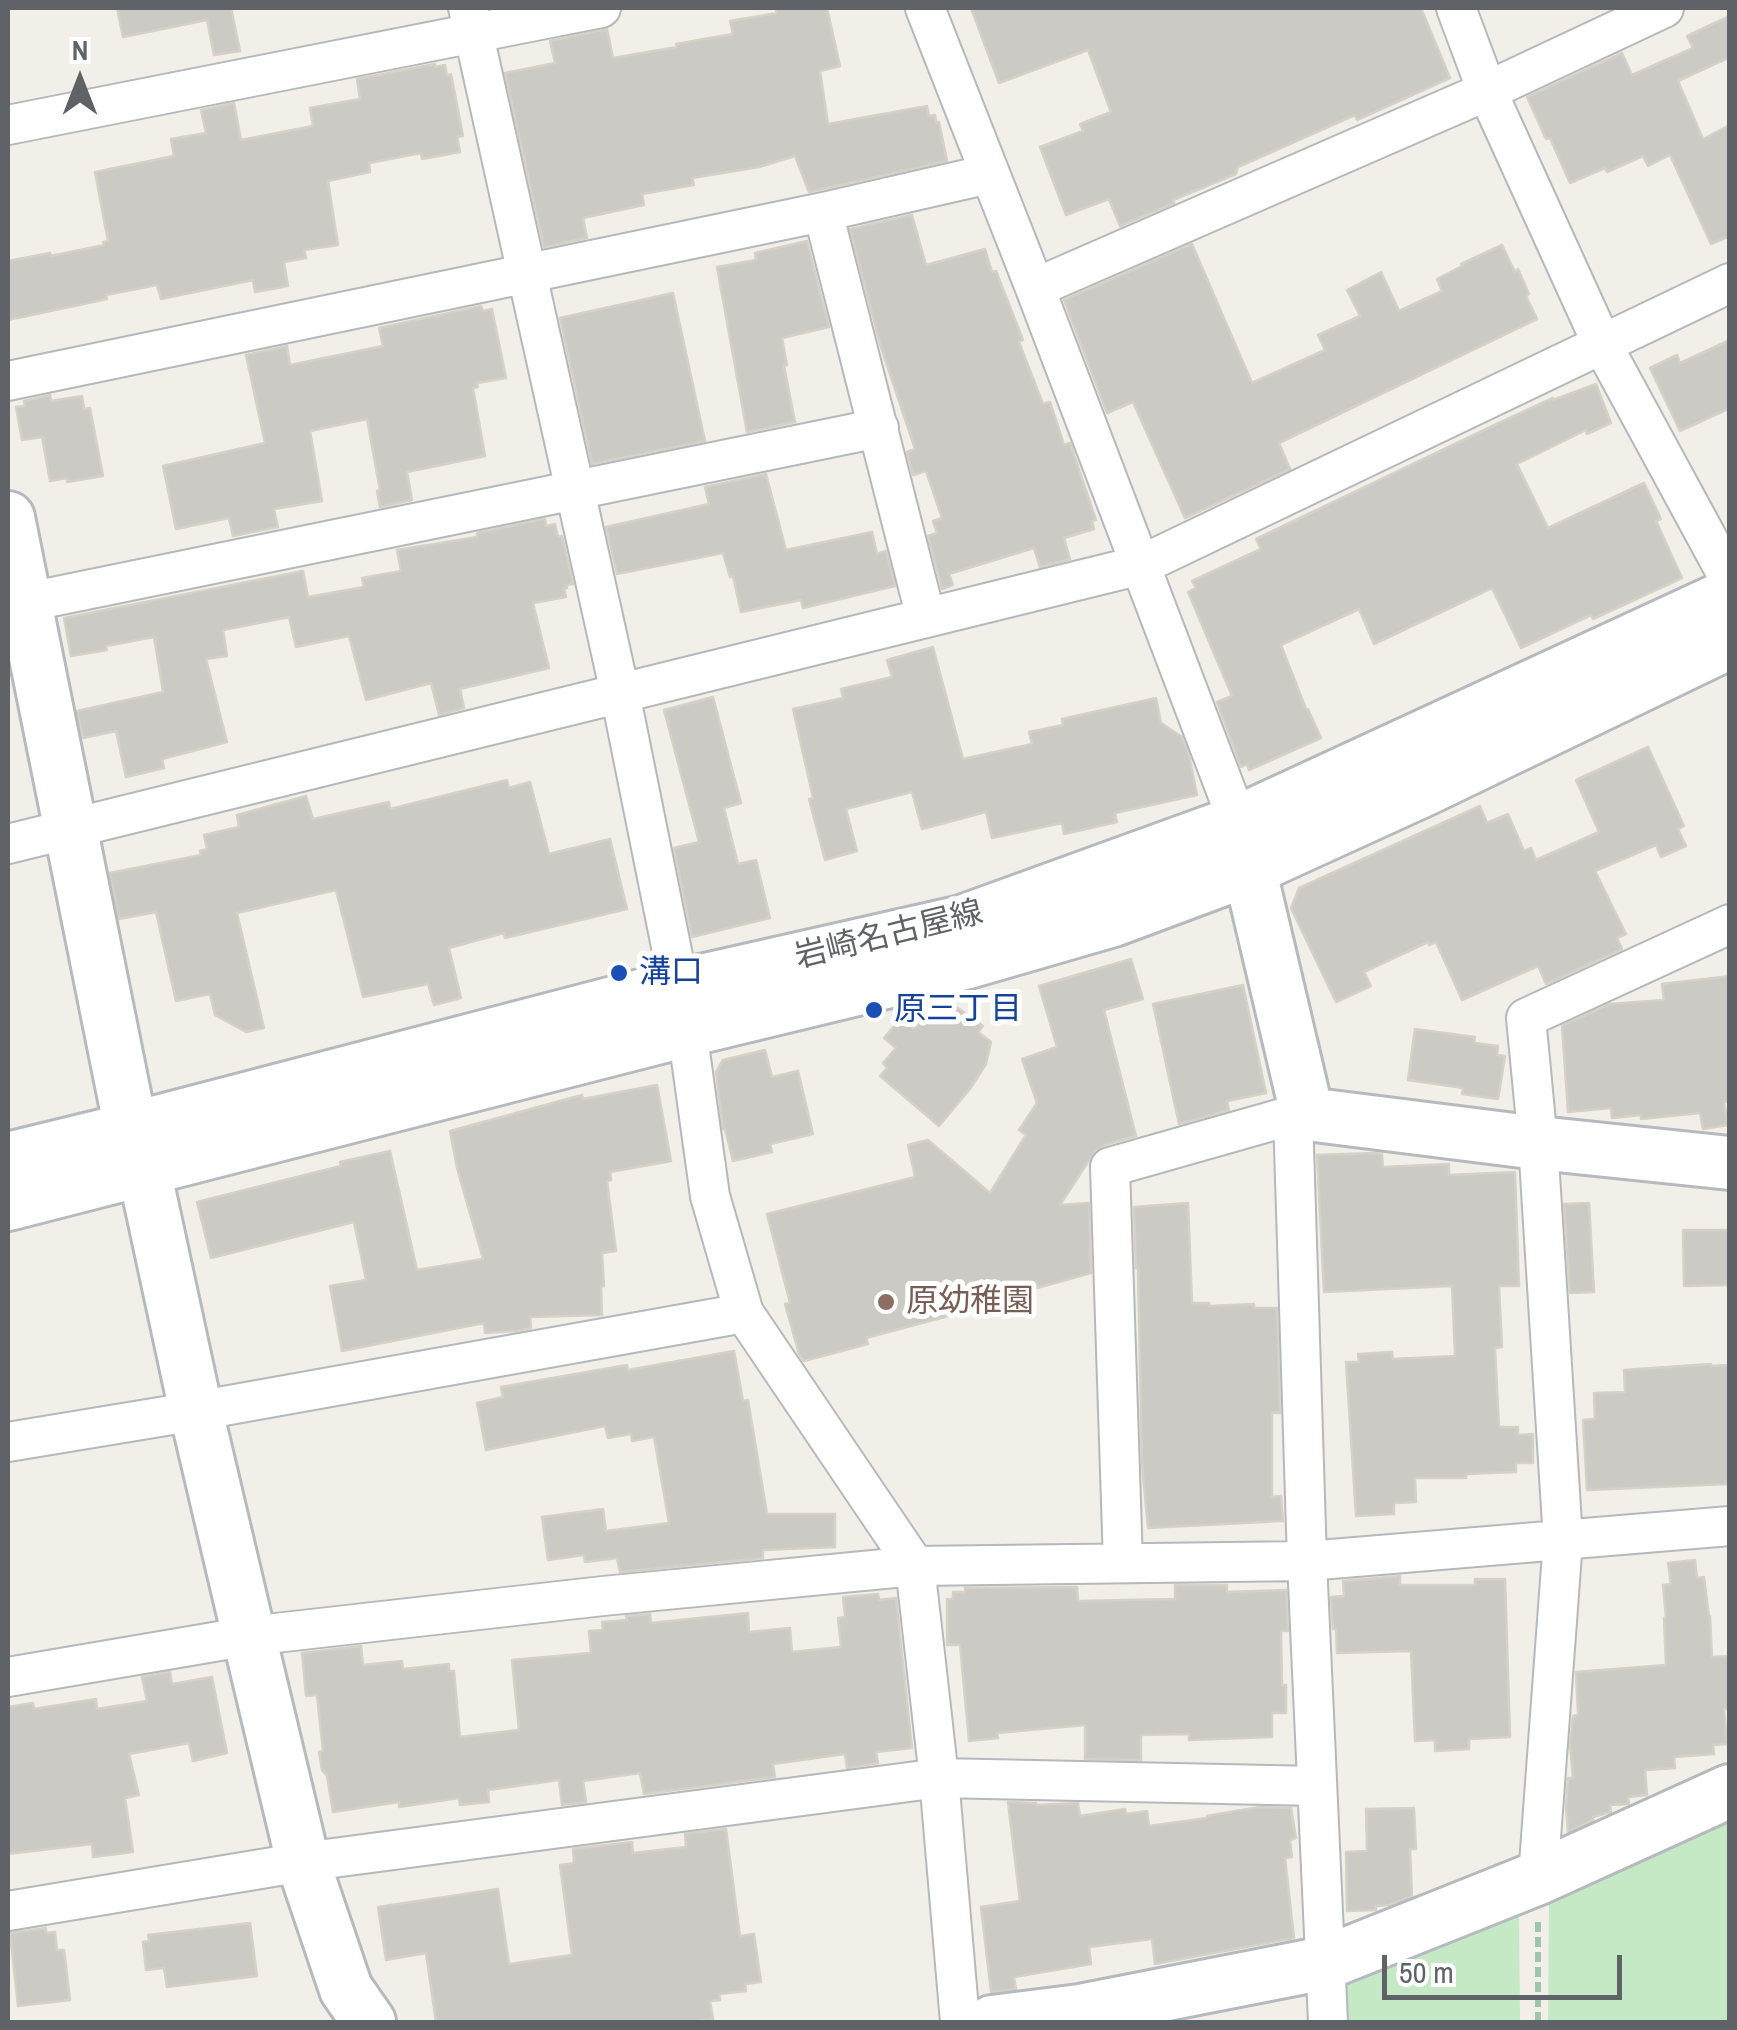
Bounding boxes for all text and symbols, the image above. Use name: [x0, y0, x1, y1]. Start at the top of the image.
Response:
north arrow: [30, 30, 130, 130]
text: N: [72, 31, 88, 69]
street label: 岩崎名古屋線: [791, 894, 987, 978]
place label: 溝口: [639, 954, 703, 992]
marker: 溝口: [608, 962, 630, 984]
place label: 原三丁目: [894, 991, 1022, 1029]
marker: 原三丁目: [863, 999, 885, 1021]
place label: 原幼稚園: [906, 1283, 1034, 1321]
marker: 原幼稚園: [875, 1291, 897, 1313]
scale bar: [1387, 1935, 1627, 1997]
text: 50 m: [1399, 1952, 1454, 1992]

